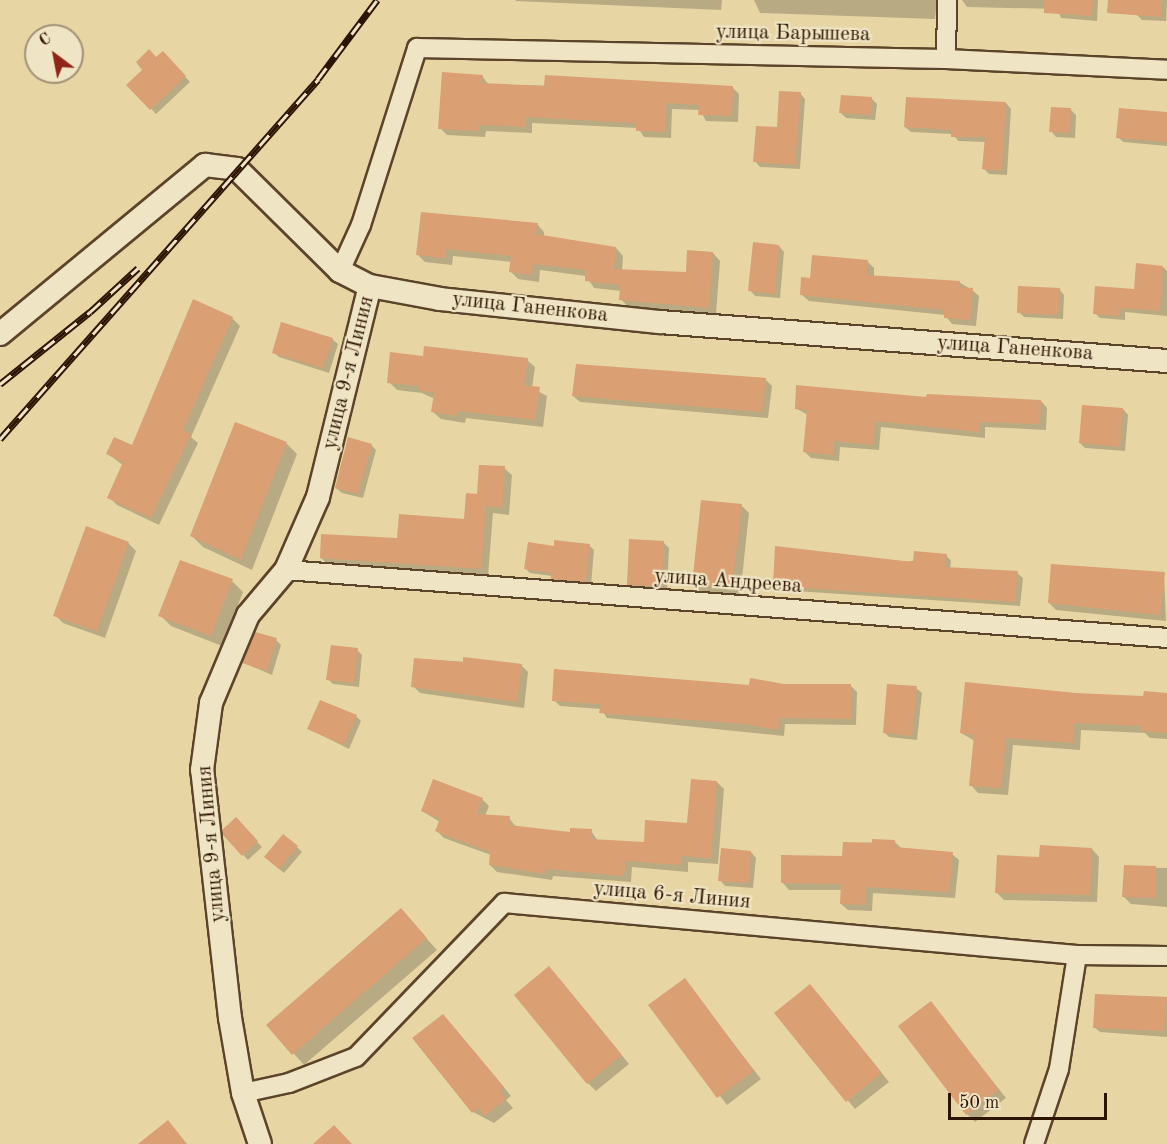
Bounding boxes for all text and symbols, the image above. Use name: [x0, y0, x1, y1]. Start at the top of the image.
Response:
street label: улица Барышева: [715, 20, 871, 48]
north arrow: [24, 24, 84, 84]
text: С: [37, 31, 54, 50]
street label: улица Ганенкова: [451, 287, 609, 329]
street label: улица 9-я Линия: [318, 293, 380, 453]
street label: улица Ганенкова: [936, 331, 1094, 367]
street label: улица Андреева: [653, 564, 803, 600]
street label: улица 9-я Линия: [193, 764, 231, 924]
street label: улица 6-я Линия: [592, 877, 752, 915]
scale bar: [951, 1081, 1110, 1119]
text: 50 m: [959, 1094, 999, 1112]

